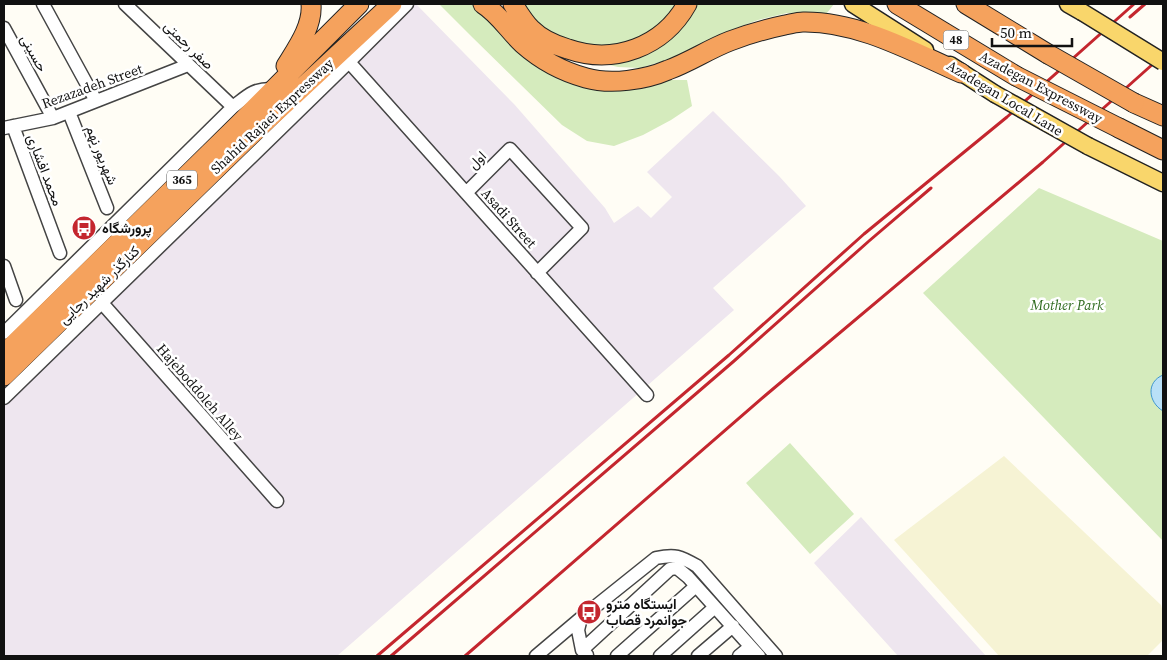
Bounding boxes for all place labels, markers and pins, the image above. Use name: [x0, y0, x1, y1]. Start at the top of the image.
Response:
bus stop icon: پرورشگاه: [71, 215, 97, 241]
place label: پرورشگاه: [102, 218, 152, 238]
place label: ایستگاه مترو جوانمرد قصاب: [606, 594, 687, 630]
bus stop icon: ایستگاه مترو جوانمرد قصاب: [576, 599, 602, 625]

